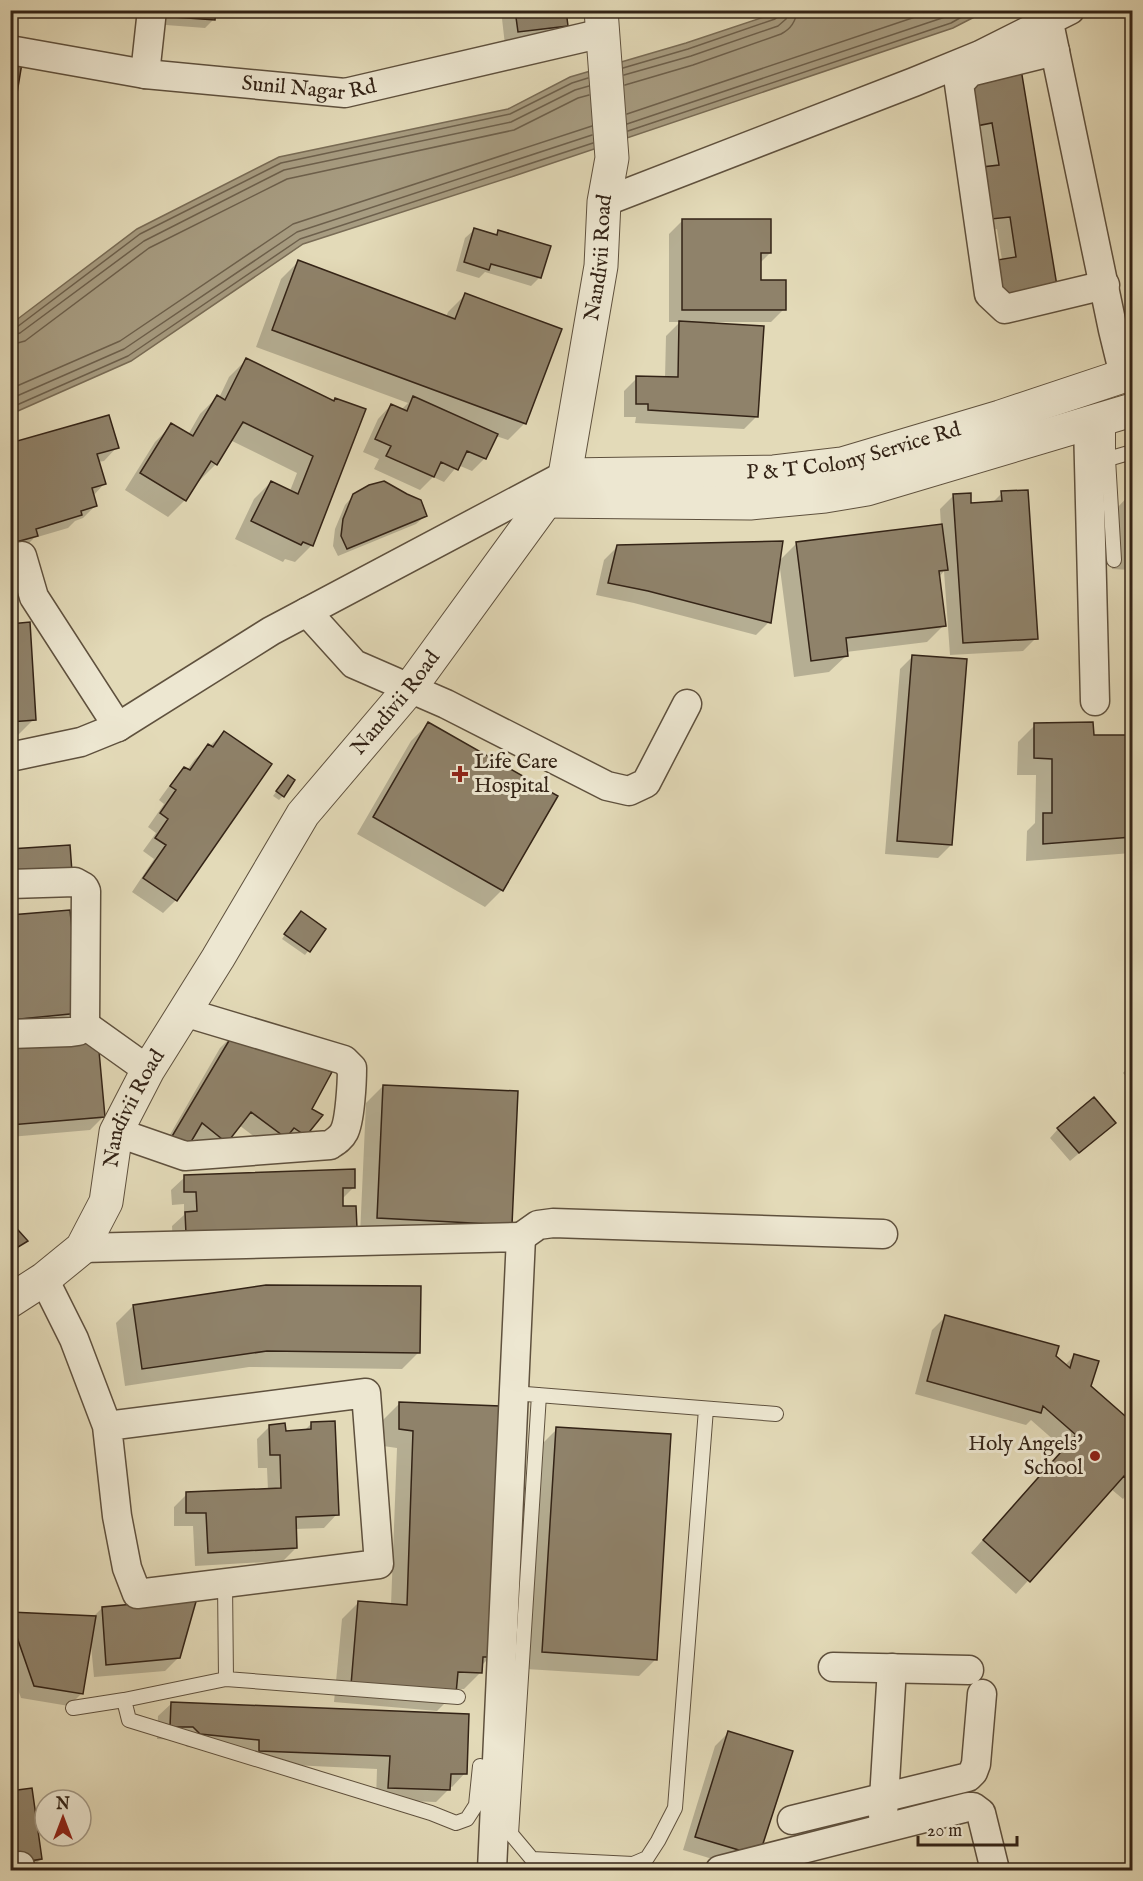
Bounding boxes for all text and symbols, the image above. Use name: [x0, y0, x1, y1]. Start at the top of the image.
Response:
street label: Sunil Nagar Rd: [240, 70, 380, 106]
street label: Nandivii Road: [578, 191, 619, 323]
street label: P & T Colony Service Rd: [746, 416, 965, 486]
street label: Nandivii Road: [345, 645, 447, 761]
place label: Life Care Hospital: [474, 749, 558, 800]
marker: Life Care Hospital: [451, 765, 469, 783]
street label: Nandivii Road: [98, 1044, 171, 1169]
place label: Holy Angels' School: [968, 1431, 1083, 1482]
marker: Holy Angels' School: [1088, 1449, 1102, 1463]
north arrow: [33, 1788, 93, 1848]
text: N: [55, 1795, 70, 1815]
scale bar: [918, 1809, 1017, 1847]
text: 20 m: [927, 1820, 962, 1843]

